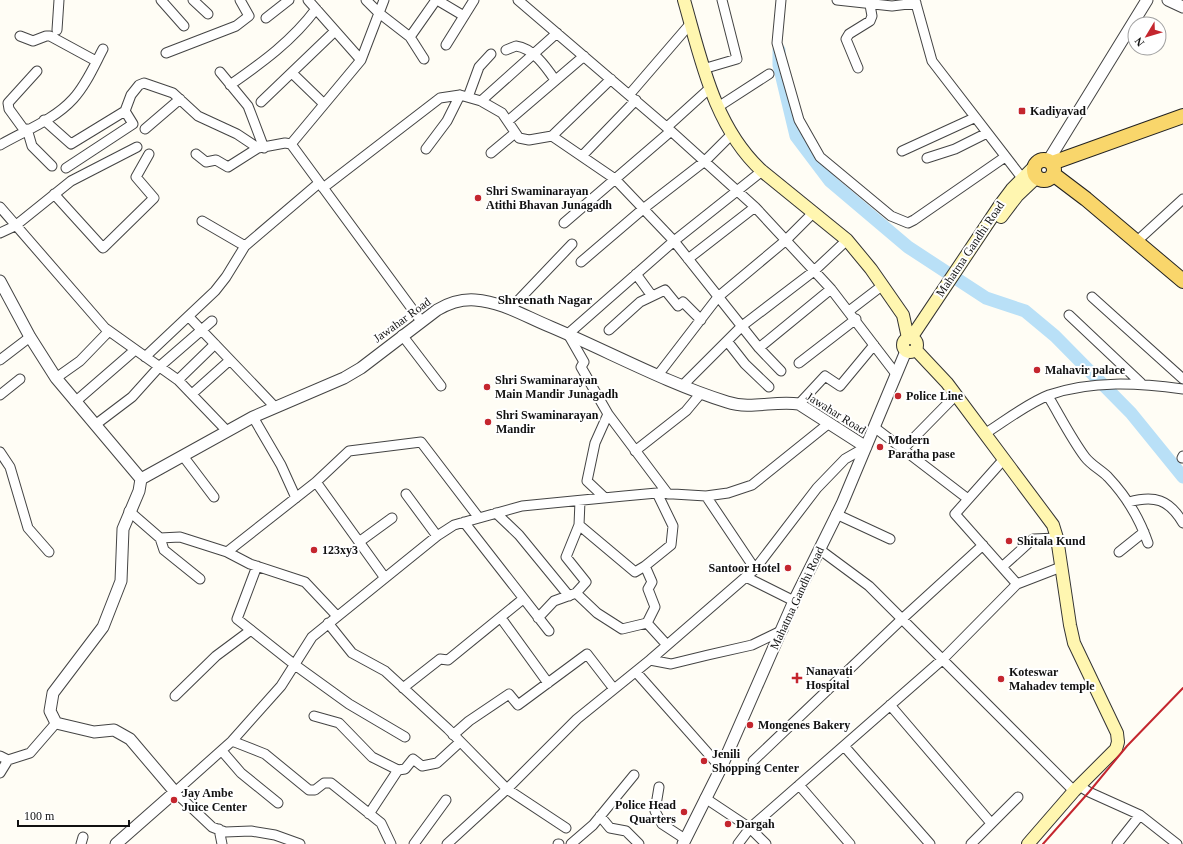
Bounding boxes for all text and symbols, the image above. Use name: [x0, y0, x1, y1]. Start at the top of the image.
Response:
north arrow: [1127, 16, 1167, 56]
text: N: [1132, 35, 1146, 49]
place label: Kadiyavad: [1030, 104, 1086, 118]
marker: Kadiyavad: [1017, 106, 1027, 116]
place label: Shri Swaminarayan Atithi Bhavan Junagadh: [486, 184, 612, 212]
marker: Shri Swaminarayan Atithi Bhavan Junagadh: [473, 193, 483, 203]
street label: Mahatma Gandhi Road: [933, 199, 1007, 299]
district label: Shreenath Nagar: [498, 292, 593, 307]
street label: Jawahar Road: [371, 294, 433, 346]
place label: Mahavir palace: [1045, 363, 1126, 377]
marker: Mahavir palace: [1032, 365, 1042, 375]
place label: Shri Swaminarayan Main Mandir Junagadh: [495, 373, 618, 401]
marker: Shri Swaminarayan Main Mandir Junagadh: [482, 382, 492, 392]
street label: Jawahar Road: [804, 389, 868, 437]
place label: Police Line: [906, 389, 964, 403]
marker: Police Line: [893, 391, 903, 401]
place label: Shri Swaminarayan Mandir: [496, 408, 599, 436]
marker: Shri Swaminarayan Mandir: [483, 417, 493, 427]
place label: Modern Paratha pase: [888, 433, 956, 461]
marker: Modern Paratha pase: [875, 442, 885, 452]
place label: Shitala Kund: [1017, 534, 1086, 548]
marker: Shitala Kund: [1004, 536, 1014, 546]
place label: 123xy3: [322, 543, 358, 557]
street label: Mahatma Gandhi Road: [767, 544, 827, 652]
marker: 123xy3: [309, 545, 319, 555]
place label: Santoor Hotel: [709, 561, 781, 575]
marker: Santoor Hotel: [783, 563, 793, 573]
place label: Nanavati Hospital: [806, 664, 853, 692]
place label: Koteswar Mahadev temple: [1009, 665, 1095, 693]
marker: Nanavati Hospital: [791, 672, 803, 684]
marker: Koteswar Mahadev temple: [996, 674, 1006, 684]
place label: Mongenes Bakery: [758, 718, 850, 732]
marker: Mongenes Bakery: [745, 720, 755, 730]
place label: Jenili Shopping Center: [712, 747, 800, 775]
marker: Jenili Shopping Center: [699, 756, 709, 766]
place label: Jay Ambe Juice Center: [182, 786, 248, 814]
marker: Jay Ambe Juice Center: [169, 795, 179, 805]
place label: Police Head Quarters: [615, 798, 676, 826]
scale bar: [18, 802, 129, 828]
marker: Police Head Quarters: [679, 807, 689, 817]
text: 100 m: [24, 809, 55, 823]
place label: Dargah: [736, 817, 775, 831]
marker: Dargah: [723, 819, 733, 829]

